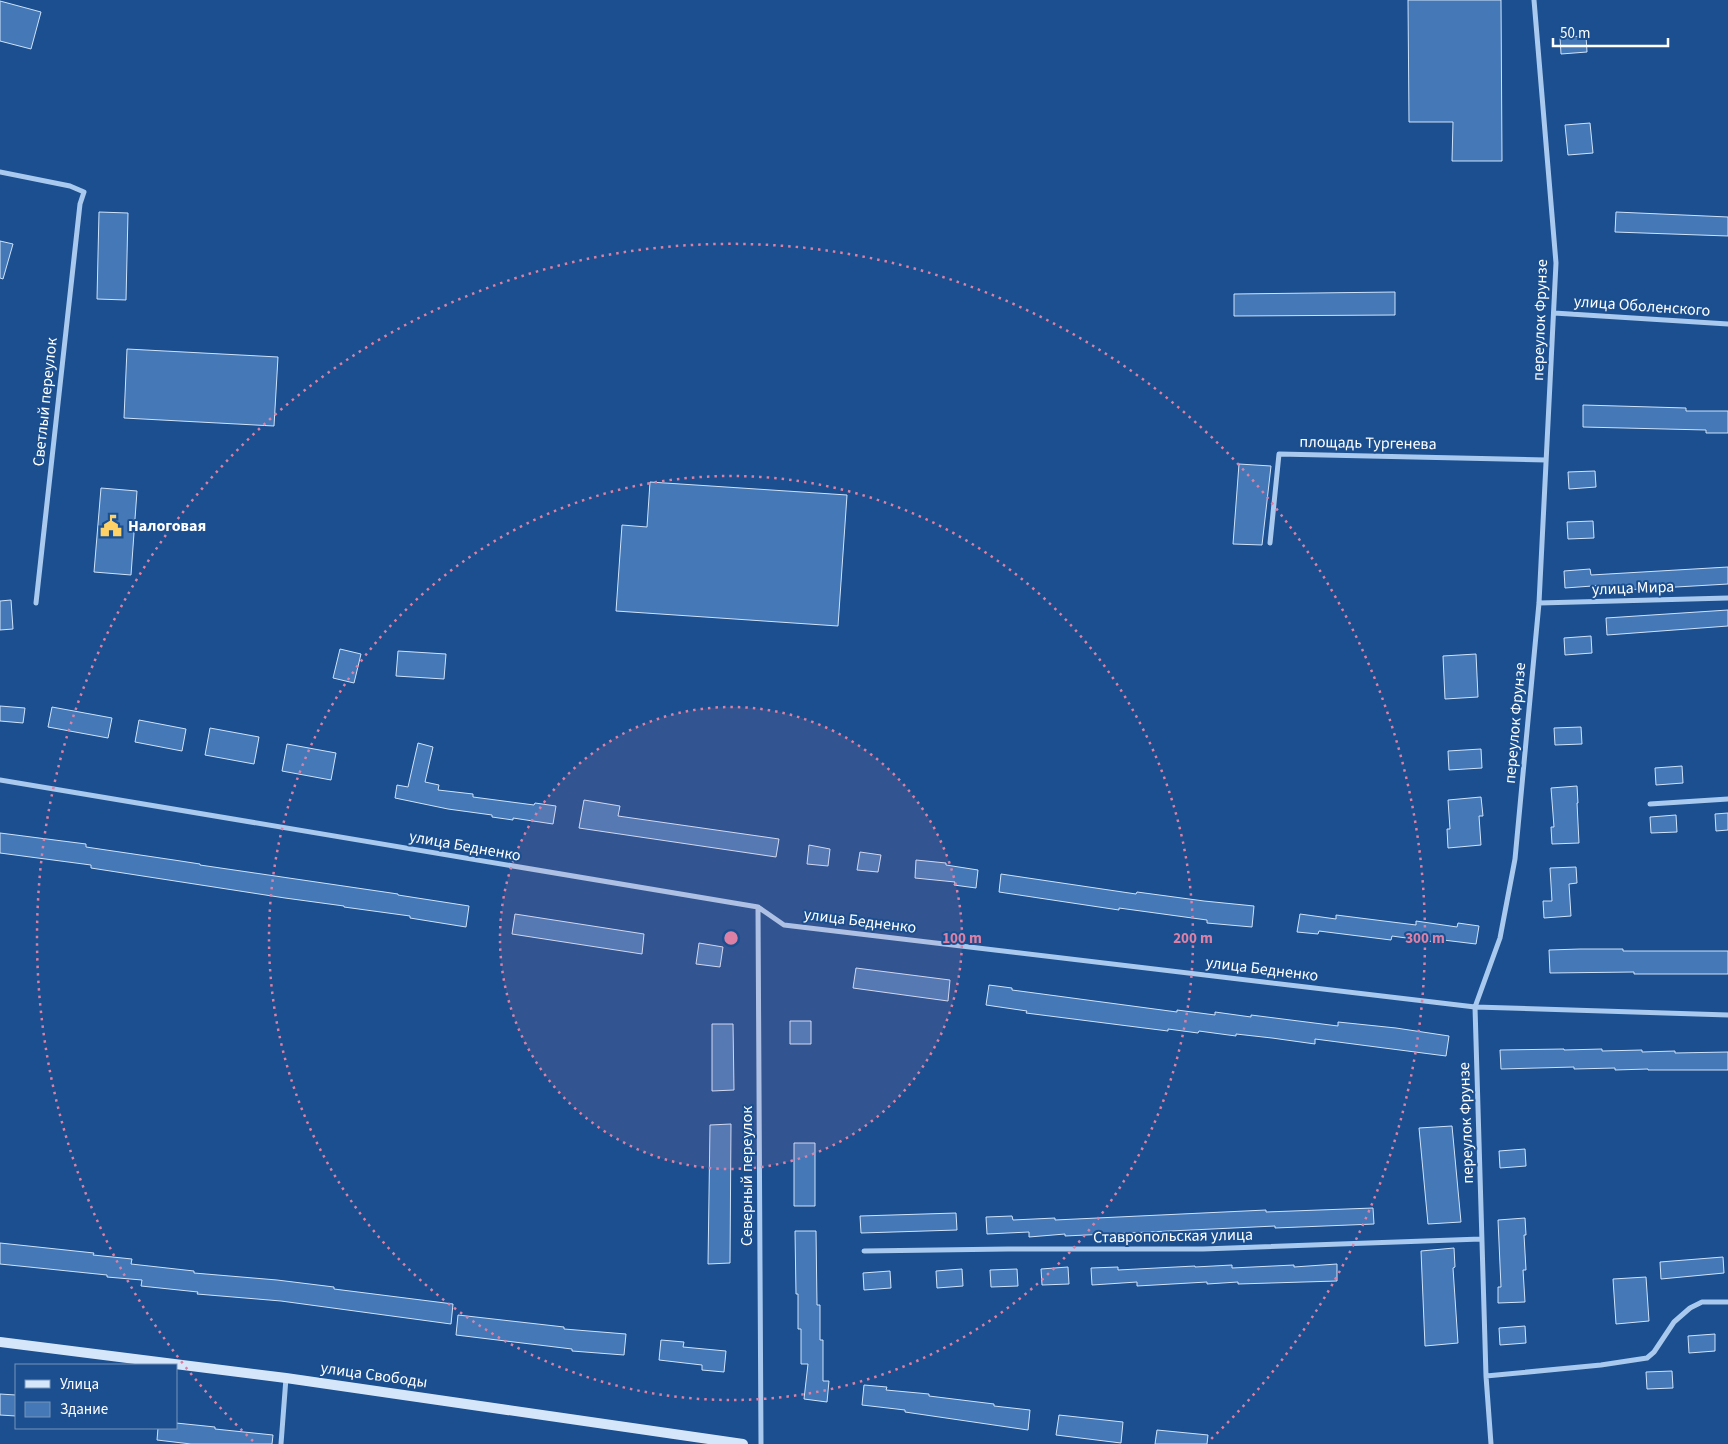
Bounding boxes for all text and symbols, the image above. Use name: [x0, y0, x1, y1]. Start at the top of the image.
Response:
scale bar: [1553, 15, 1668, 47]
text: 50 m: [1560, 23, 1590, 44]
street label: переулок Фрунзе: [1527, 259, 1553, 381]
street label: улица Оболенского: [1573, 290, 1711, 322]
street label: Светлый переулок: [27, 336, 63, 467]
street label: площадь Тургенева: [1299, 431, 1437, 455]
public building icon: Налоговая: [98, 513, 124, 539]
place label: Налоговая: [128, 515, 206, 537]
street label: улица Мира: [1591, 576, 1675, 600]
street label: переулок Фрунзе: [1499, 661, 1531, 785]
street label: улица Бедненко: [407, 825, 523, 867]
street label: улица Бедненко: [803, 903, 917, 939]
text: 100 m: [942, 928, 982, 949]
text: 200 m: [1173, 928, 1213, 949]
text: 300 m: [1405, 928, 1445, 949]
centre of rings: [722, 929, 740, 947]
street label: улица Бедненко: [1205, 951, 1319, 987]
street label: переулок Фрунзе: [1453, 1062, 1479, 1184]
street label: Северный переулок: [736, 1106, 758, 1246]
street label: Ставропольская улица: [1093, 1224, 1253, 1248]
street label: улица Свободы: [319, 1357, 429, 1393]
legend: [15, 1364, 178, 1429]
text: Улица: [60, 1374, 99, 1395]
text: Здание: [60, 1399, 108, 1420]

